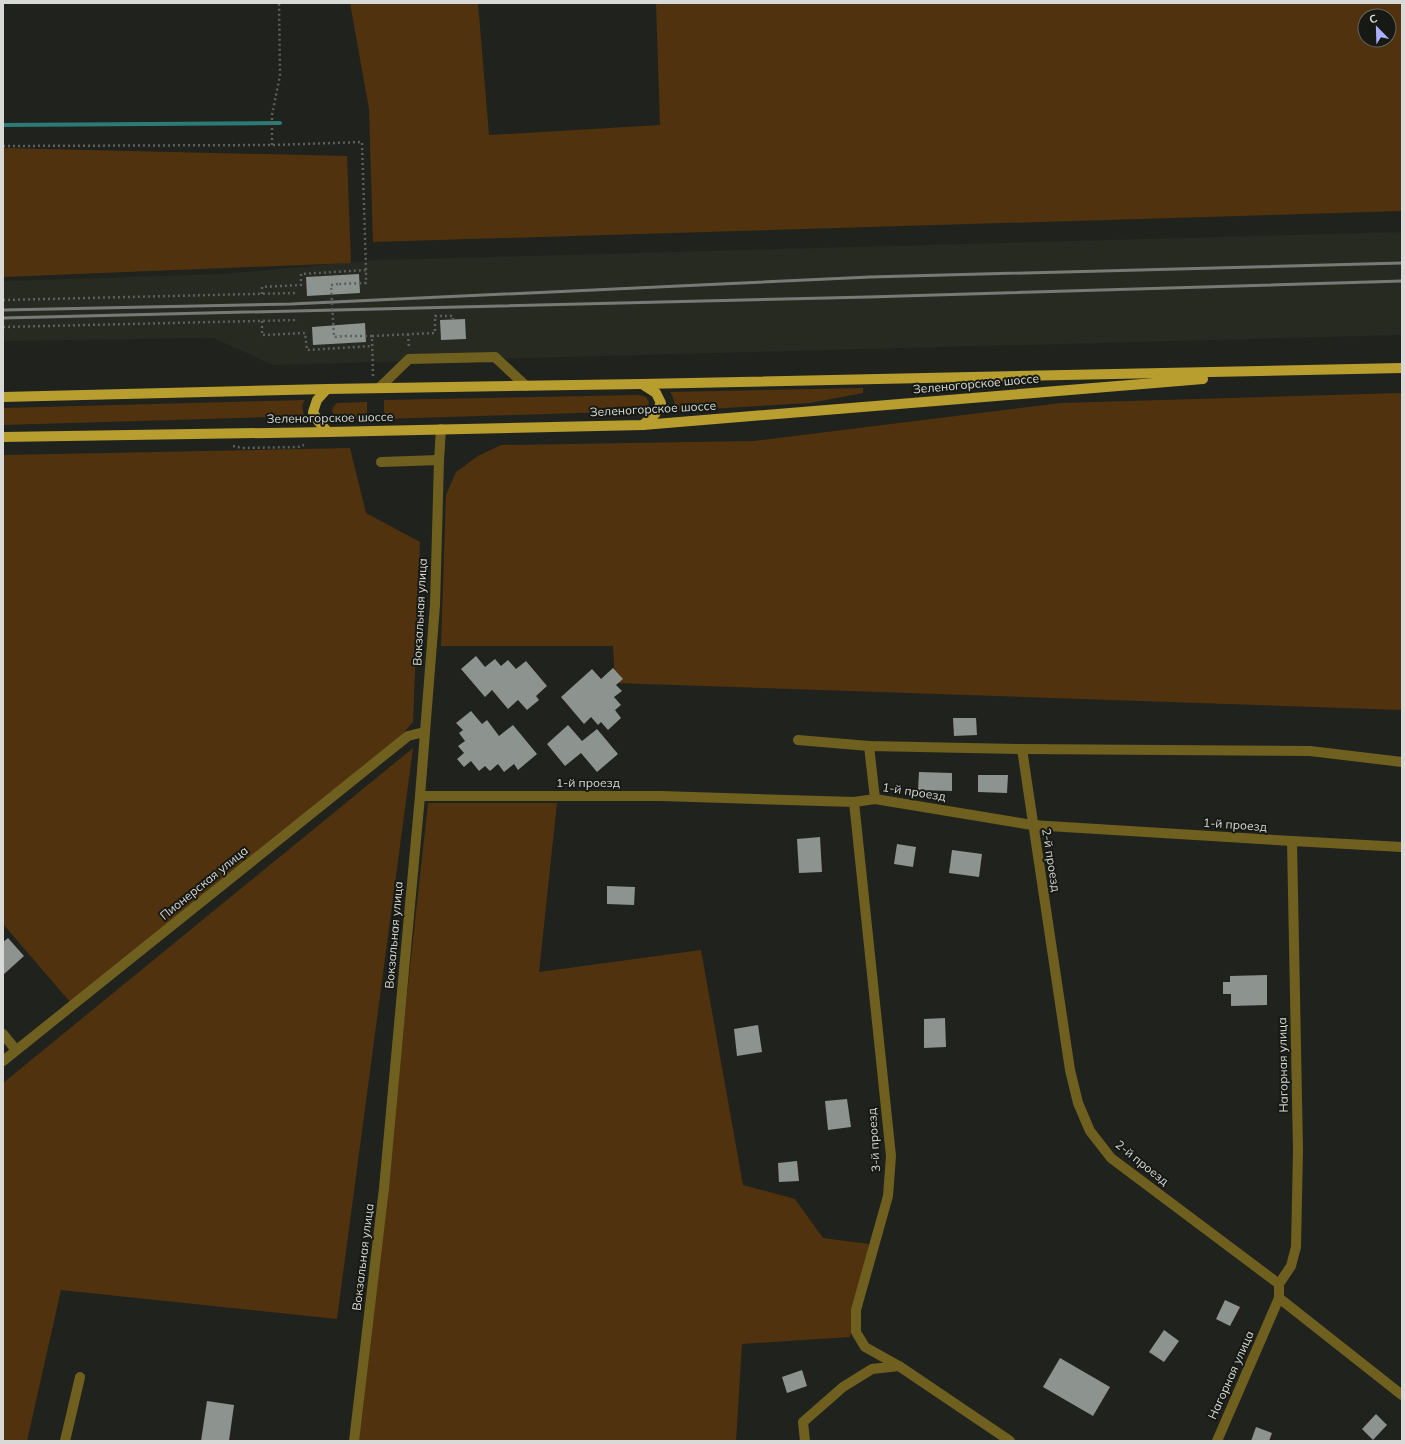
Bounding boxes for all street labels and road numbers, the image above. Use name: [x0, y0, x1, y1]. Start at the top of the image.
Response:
street label: Зеленогорское шоссе: [912, 370, 1040, 396]
street label: Зеленогорское шоссе: [589, 398, 717, 419]
street label: Зеленогорское шоссе: [266, 409, 394, 426]
street label: Вокзальная улица: [409, 558, 430, 666]
street label: 1-й проезд: [556, 775, 620, 790]
street label: 1-й проезд: [881, 779, 947, 804]
street label: 1-й проезд: [1202, 815, 1268, 834]
street label: 2-й проезд: [1039, 827, 1064, 893]
street label: Пионерская улица: [157, 842, 251, 923]
street label: Вокзальная улица: [381, 881, 406, 989]
street label: Нагорная улица: [1274, 1017, 1291, 1113]
street label: 3-й проезд: [864, 1107, 883, 1173]
street label: 2-й проезд: [1113, 1137, 1172, 1189]
street label: Вокзальная улица: [348, 1203, 377, 1311]
street label: Нагорная улица: [1204, 1328, 1257, 1421]

